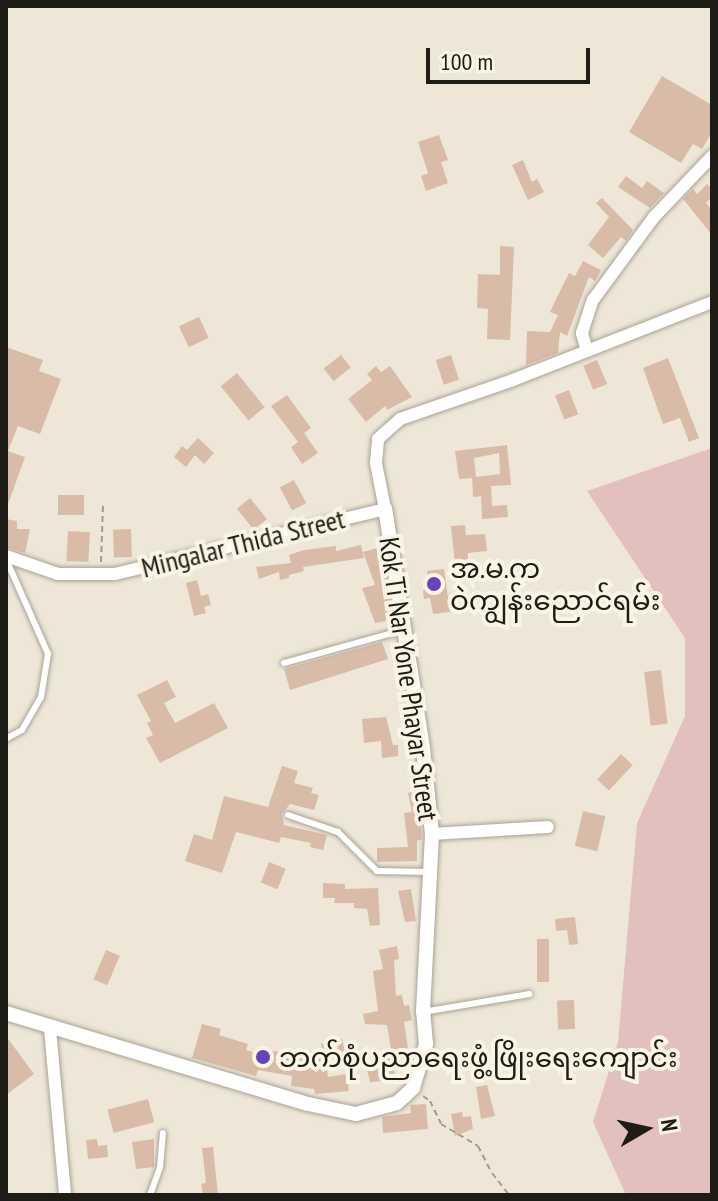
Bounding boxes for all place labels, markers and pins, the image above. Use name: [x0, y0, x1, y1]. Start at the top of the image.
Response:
place label: အ.မ.က ဝဲကျွန်းညောင်ရမ်း: [450, 551, 660, 617]
marker: အ.မ.က ဝဲကျွန်းညောင်ရမ်း: [425, 575, 443, 593]
place label: ဘက်စုံပညာရေးဖွံ့ဖြိုးရေးကျောင်း: [279, 1040, 678, 1074]
marker: ဘက်စုံပညာရေးဖွံ့ဖြိုးရေးကျောင်း: [254, 1048, 272, 1066]

